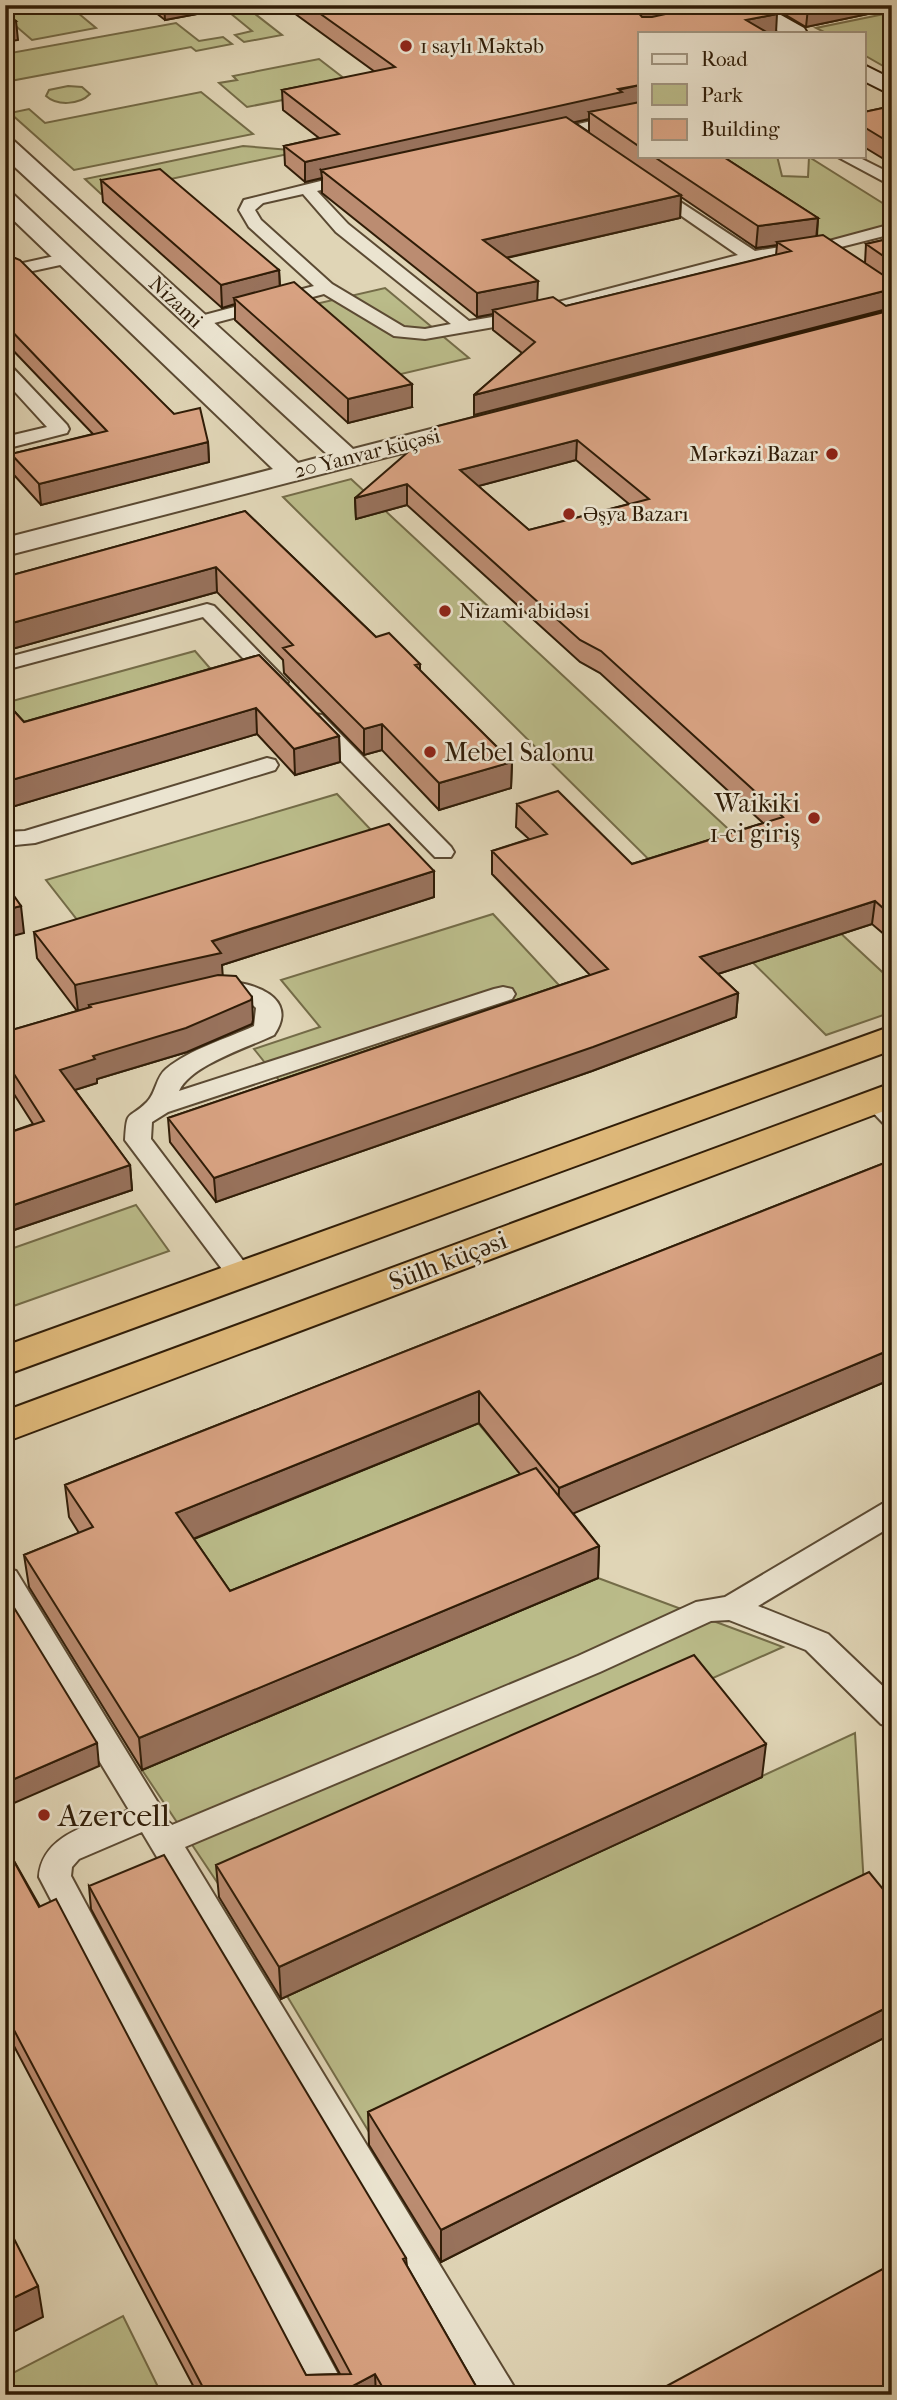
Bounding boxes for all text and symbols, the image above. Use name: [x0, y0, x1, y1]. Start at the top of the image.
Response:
legend: [638, 32, 866, 158]
place label: 1 saylı Məktəb: [420, 34, 544, 58]
marker: 1 saylı Məktəb: [398, 38, 414, 54]
text: Road: [701, 47, 748, 71]
text: Park: [701, 83, 743, 107]
text: Building: [701, 117, 780, 141]
street label: Nizami: [144, 271, 208, 333]
street label: 20 Yanvar küçəsi: [291, 423, 443, 483]
place label: Mərkəzi Bazar: [689, 442, 818, 466]
marker: Mərkəzi Bazar: [824, 446, 840, 462]
place label: Əşya Bazarı: [583, 502, 689, 526]
marker: Əşya Bazarı: [561, 506, 577, 522]
place label: Nizami abidәsi: [459, 599, 589, 623]
marker: Nizami abidәsi: [437, 603, 453, 619]
place label: Mebel Salonu: [444, 737, 595, 768]
marker: Mebel Salonu: [422, 744, 438, 760]
place label: Waikiki 1-ci giriş: [709, 788, 800, 849]
marker: Waikiki 1-ci giriş: [806, 810, 822, 826]
street label: Sülh küçəsi: [385, 1224, 512, 1298]
place label: Azercell: [56, 1797, 170, 1834]
marker: Azercell: [36, 1807, 52, 1823]

